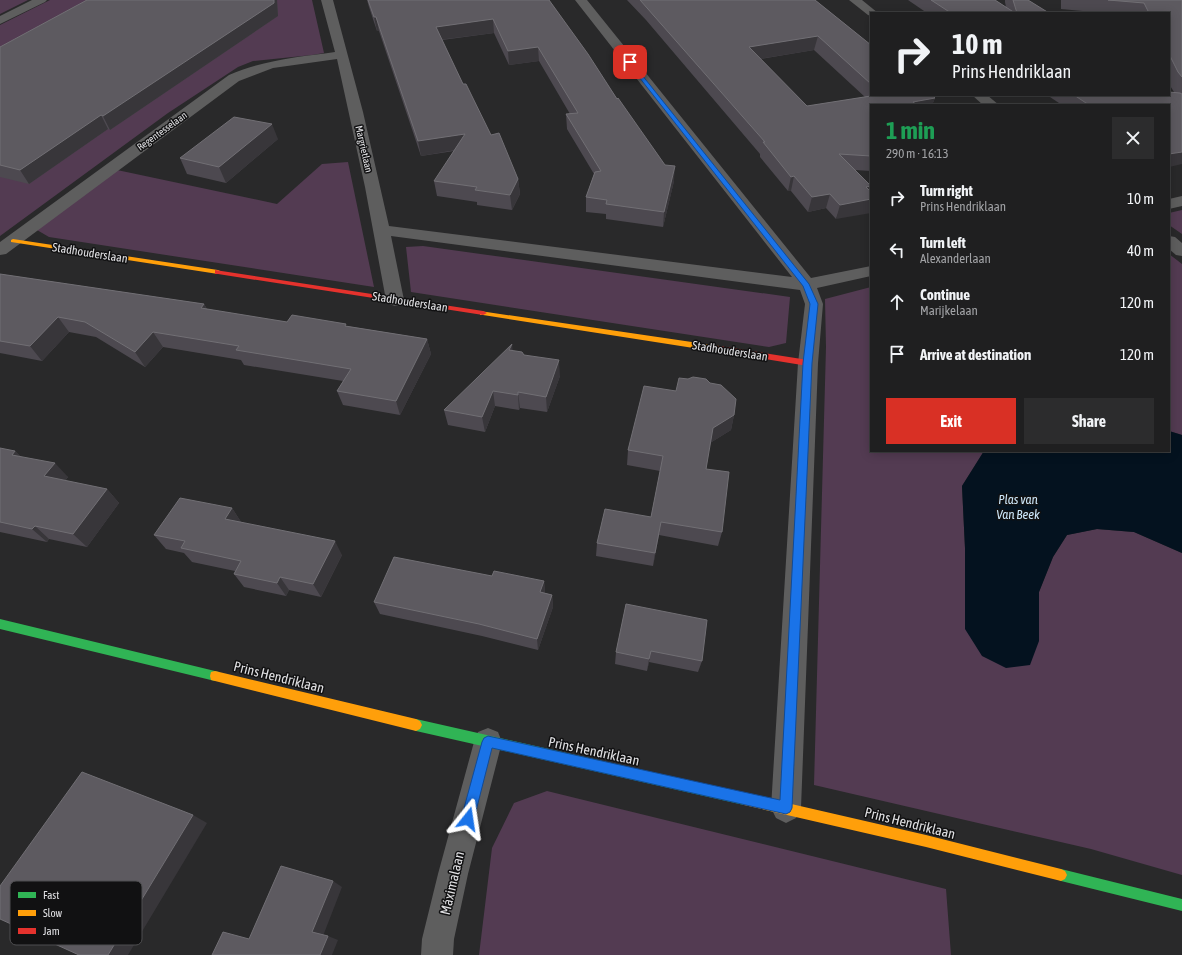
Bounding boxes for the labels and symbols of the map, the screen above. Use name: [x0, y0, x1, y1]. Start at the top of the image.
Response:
pin: [613, 45, 647, 79]
street label: Regentesselaan: [135, 109, 189, 153]
street label: Margrietlaan: [353, 124, 375, 174]
street label: Stadhouderslaan: [51, 240, 129, 266]
street label: Stadhouderslaan: [371, 289, 449, 315]
street label: Stadhouderslaan: [691, 338, 769, 364]
water label: Plas van Van Beek: [996, 492, 1040, 522]
street label: Prins Hendriklaan: [232, 658, 326, 696]
street label: Prins Hendriklaan: [547, 734, 641, 768]
position arrow: [447, 798, 489, 840]
street label: Prins Hendriklaan: [863, 804, 957, 842]
street label: Máximalaan: [437, 850, 467, 916]
legend: [10, 881, 142, 945]
text: Fast: [43, 889, 59, 901]
text: Slow: [43, 907, 62, 919]
text: Jam: [43, 925, 60, 937]

